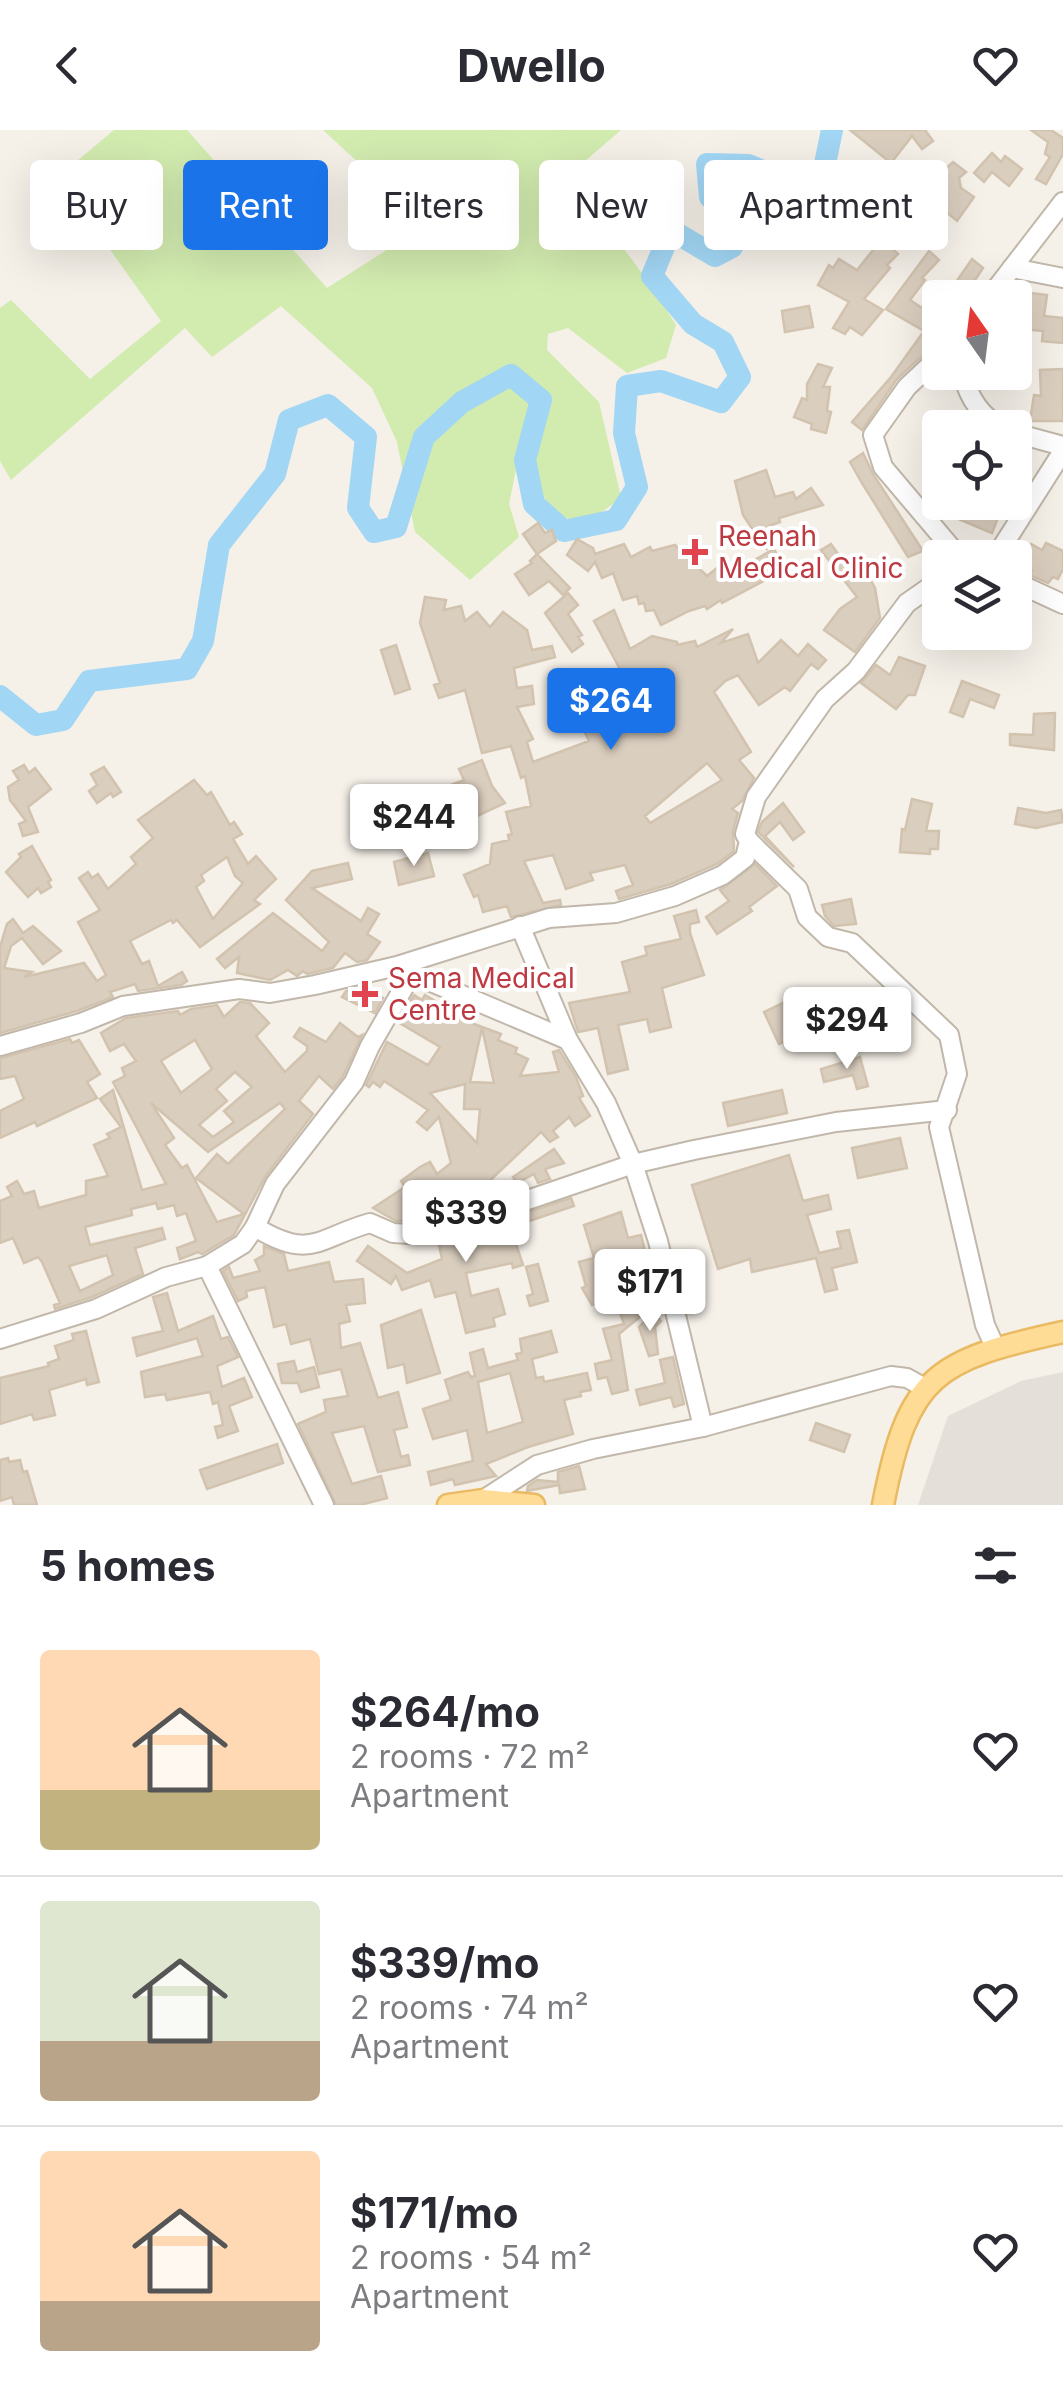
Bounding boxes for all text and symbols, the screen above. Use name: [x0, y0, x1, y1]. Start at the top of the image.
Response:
icon: back: [40, 38, 95, 93]
text: Dwello: [457, 38, 606, 93]
icon: heart: [968, 38, 1023, 93]
chip: Buy: [30, 160, 163, 250]
chip: Rent: [183, 160, 328, 250]
chip: Filters: [348, 160, 519, 250]
chip: New: [539, 160, 684, 250]
chip: Apartment: [704, 160, 948, 250]
north arrow: [922, 280, 1032, 390]
map controls: [922, 280, 1032, 650]
button: locate: [922, 410, 1032, 520]
place label: Reenah Medical Clinic: [718, 519, 904, 585]
marker: Reenah Medical Clinic: [682, 539, 708, 565]
button: layers: [922, 540, 1032, 650]
pin: $264: [552, 668, 670, 753]
text: $264: [569, 681, 653, 720]
pin: $244: [355, 784, 473, 869]
text: $244: [372, 797, 456, 836]
place label: Sema Medical Centre: [388, 961, 575, 1027]
marker: Sema Medical Centre: [352, 981, 378, 1007]
pin: $294: [788, 987, 906, 1072]
text: $294: [805, 1000, 889, 1039]
pin: $339: [407, 1180, 525, 1265]
text: $339: [424, 1193, 508, 1232]
pin: $171: [591, 1249, 709, 1334]
text: $171: [616, 1262, 684, 1301]
icon: filters: [968, 1538, 1023, 1593]
text: 5 homes: [40, 1540, 216, 1591]
text: $264/mo: [350, 1686, 540, 1737]
icon: home: [120, 1690, 240, 1810]
icon: heart: [968, 1723, 1023, 1778]
text: 2 rooms · 72 m²: [350, 1737, 589, 1776]
text: Apartment: [350, 1776, 509, 1815]
text: $339/mo: [350, 1937, 539, 1988]
icon: home: [120, 1941, 240, 2061]
icon: heart: [968, 1974, 1023, 2029]
text: 2 rooms · 74 m²: [350, 1988, 589, 2027]
text: Apartment: [350, 2027, 509, 2066]
text: $171/mo: [350, 2187, 519, 2238]
icon: home: [120, 2191, 240, 2311]
icon: heart: [968, 2224, 1023, 2279]
text: 2 rooms · 54 m²: [350, 2238, 592, 2277]
text: Apartment: [350, 2277, 509, 2316]

